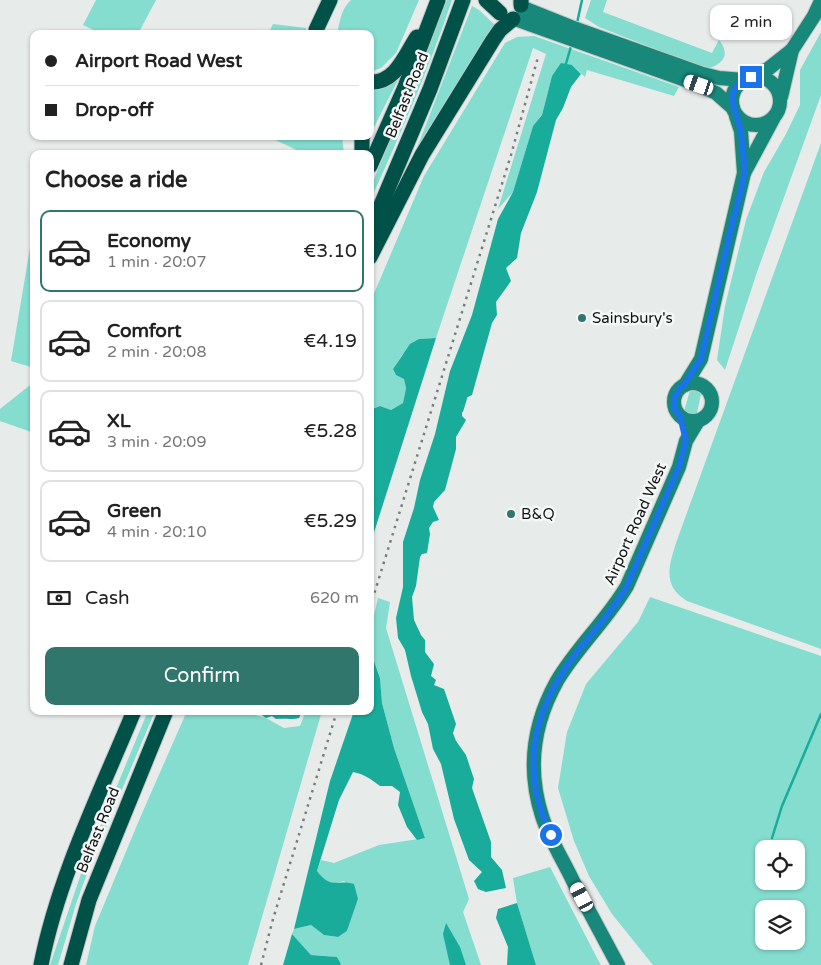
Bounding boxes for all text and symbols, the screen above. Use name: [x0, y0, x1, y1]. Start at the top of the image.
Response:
callout: 2 min: [710, 5, 792, 40]
text: 2 min: [730, 12, 772, 32]
street label: Belfast Road: [382, 49, 432, 141]
text: Airport Road West: [75, 50, 242, 72]
route end: [740, 66, 762, 88]
car: [682, 73, 715, 97]
text: Drop-off: [75, 99, 154, 121]
text: Choose a ride: [45, 167, 188, 193]
icon: car: [47, 229, 92, 274]
text: Economy: [107, 230, 191, 252]
text: €3.10: [303, 240, 357, 262]
text: 1 min · 20:07: [107, 252, 206, 272]
place label: Sainsbury's: [592, 309, 673, 327]
marker: Sainsbury's: [576, 312, 588, 324]
icon: car: [47, 319, 92, 364]
text: Comfort: [107, 320, 181, 342]
text: €4.19: [303, 330, 357, 352]
text: 2 min · 20:08: [107, 342, 206, 362]
icon: car: [47, 409, 92, 454]
text: XL: [107, 410, 131, 432]
text: €5.28: [303, 420, 357, 442]
text: 3 min · 20:09: [107, 432, 206, 452]
street label: Airport Road West: [600, 460, 670, 588]
icon: car: [47, 499, 92, 544]
text: Green: [107, 500, 161, 522]
place label: B&Q: [521, 505, 555, 523]
marker: B&Q: [505, 508, 517, 520]
text: €5.29: [303, 510, 357, 532]
text: 4 min · 20:10: [107, 522, 206, 542]
icon: cash: [45, 584, 73, 612]
text: Cash: [85, 587, 130, 609]
text: 620 m: [310, 588, 359, 608]
button: Confirm: [45, 647, 359, 705]
street label: Belfast Road: [73, 784, 123, 876]
route start: [540, 824, 562, 846]
map controls: [755, 840, 805, 950]
button: locate: [755, 840, 805, 890]
car: [568, 880, 595, 914]
button: layers: [755, 900, 805, 950]

